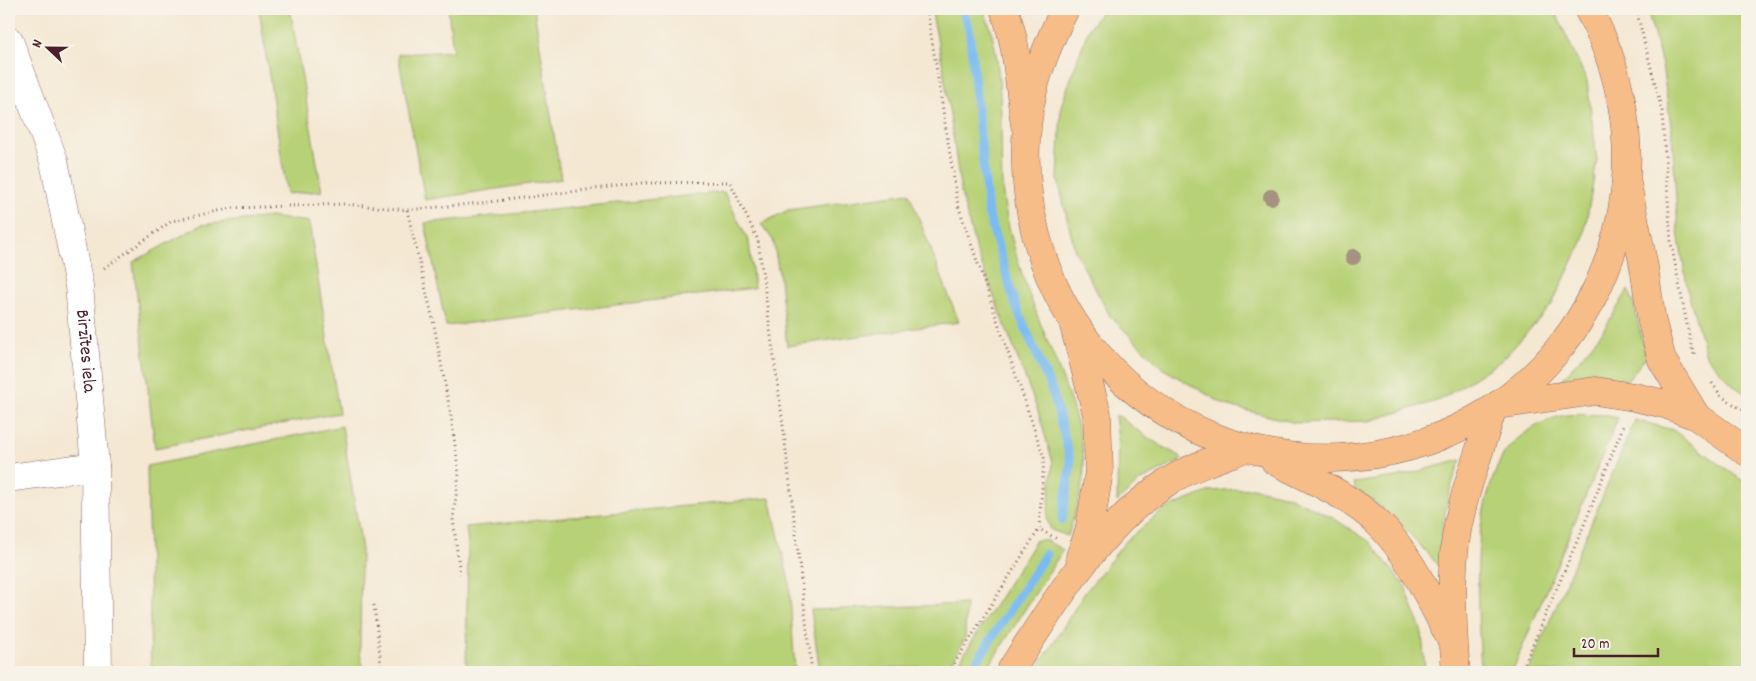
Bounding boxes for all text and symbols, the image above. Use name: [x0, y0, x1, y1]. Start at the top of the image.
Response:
north arrow: [22, 22, 72, 72]
text: N: [27, 37, 48, 51]
street label: Birzītes iela: [68, 308, 102, 395]
scale bar: [1574, 626, 1657, 658]
text: 20 m: [1581, 634, 1609, 656]

